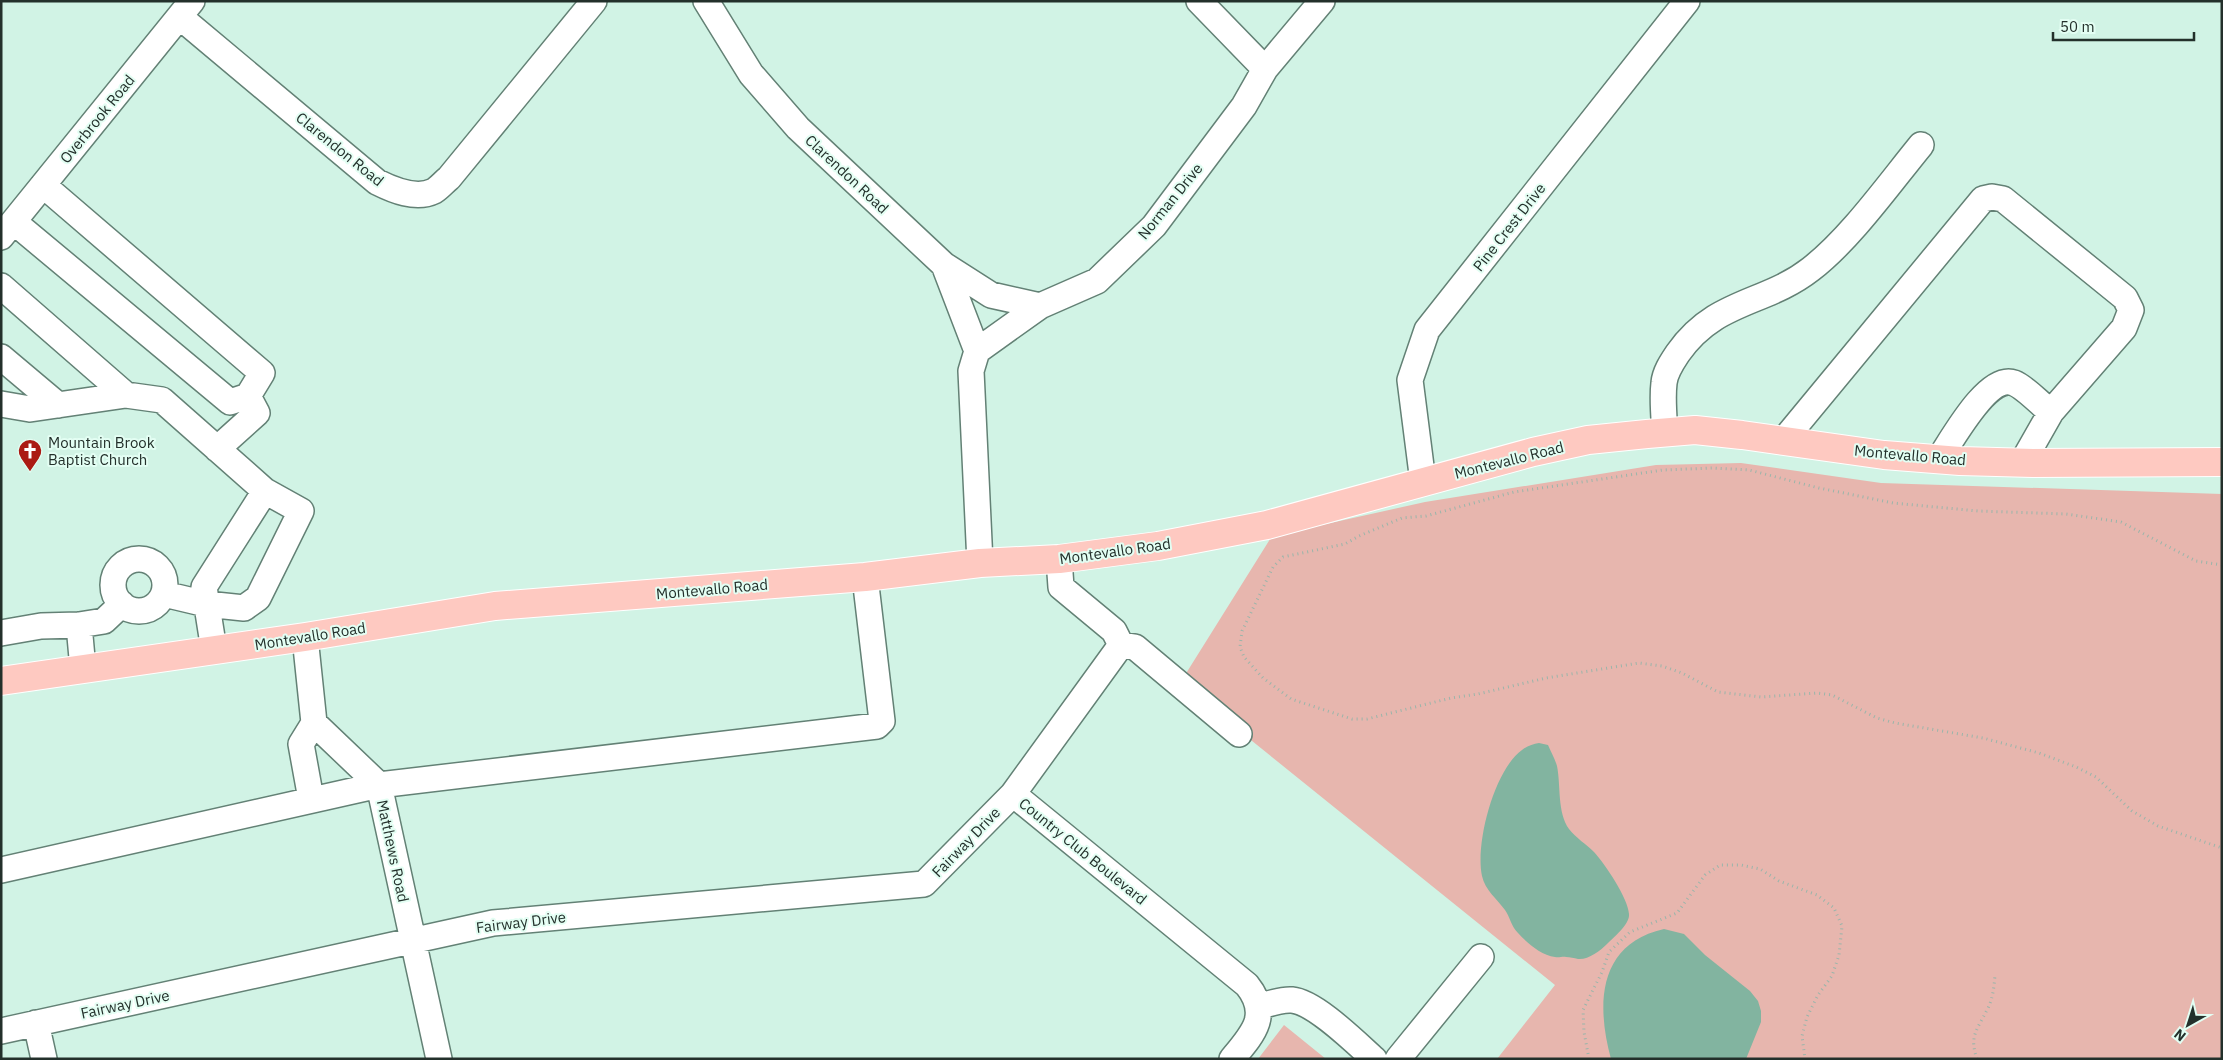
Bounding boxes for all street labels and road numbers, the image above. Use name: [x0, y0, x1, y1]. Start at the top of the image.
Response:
street label: Overbrook Road: [55, 71, 139, 167]
street label: Clarendon Road: [292, 108, 388, 190]
street label: Clarendon Road: [801, 130, 893, 218]
street label: Norman Drive: [1134, 159, 1206, 243]
street label: Pine Crest Drive: [1469, 179, 1549, 275]
street label: Montevallo Road: [1452, 437, 1566, 483]
street label: Montevallo Road: [1853, 441, 1967, 469]
street label: Montevallo Road: [1058, 534, 1172, 568]
street label: Montevallo Road: [655, 575, 769, 603]
street label: Montevallo Road: [253, 618, 367, 654]
street label: Country Club Boulevard: [1015, 794, 1151, 908]
street label: Matthews Road: [373, 798, 413, 904]
street label: Fairway Drive: [928, 803, 1004, 881]
street label: Fairway Drive: [475, 907, 567, 937]
street label: Fairway Drive: [79, 985, 171, 1023]

